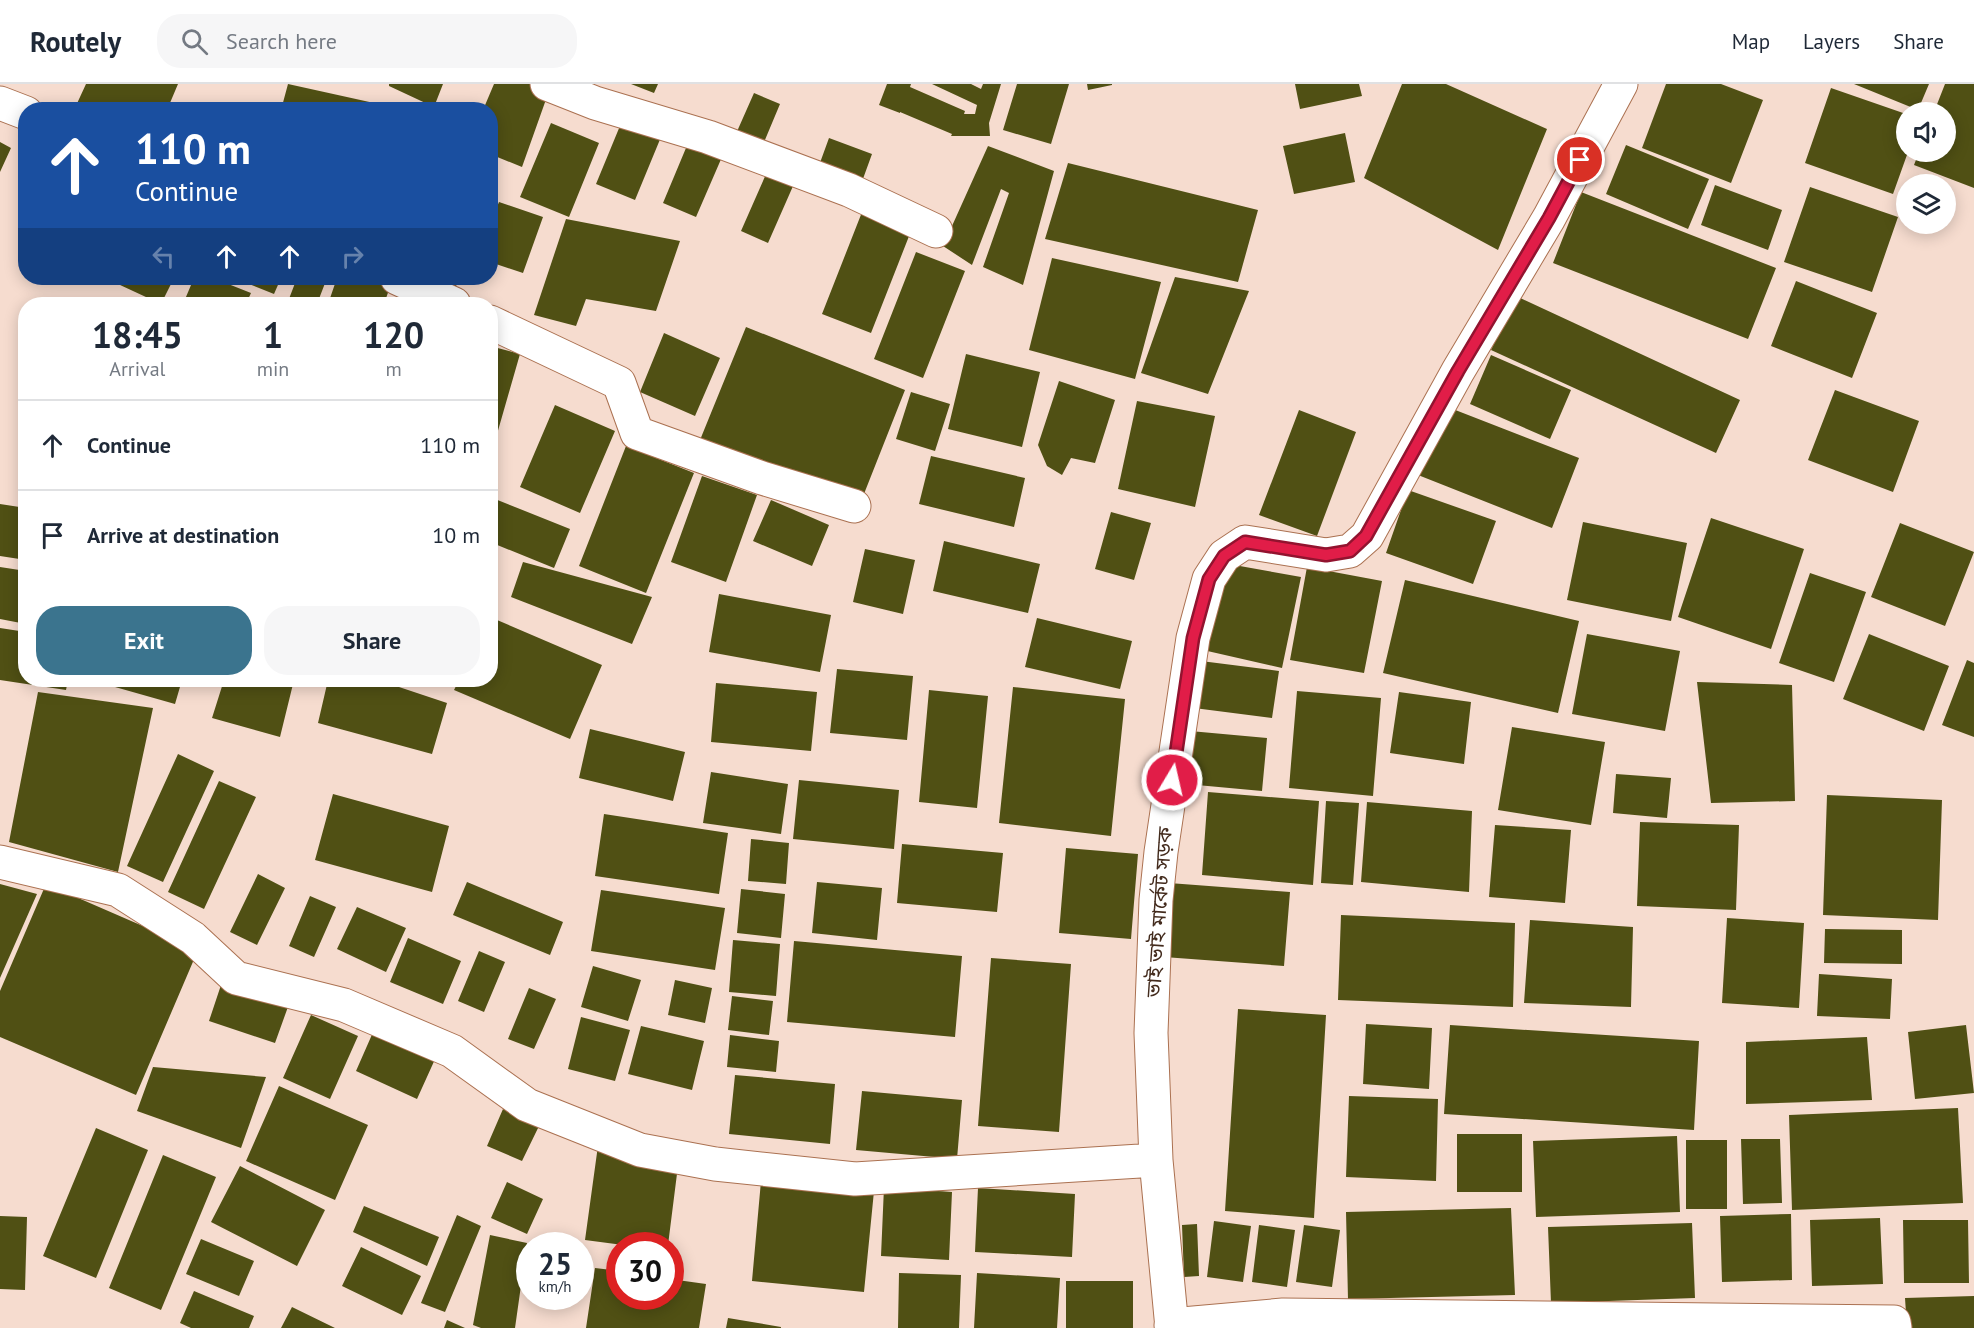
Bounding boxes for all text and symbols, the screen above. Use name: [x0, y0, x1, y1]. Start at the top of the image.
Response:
search box: [157, 14, 577, 68]
text: Routely: [30, 23, 121, 60]
icon: search: [178, 25, 211, 58]
text: Search here: [226, 27, 337, 55]
text: Map: [1732, 28, 1770, 55]
text: Layers: [1803, 28, 1860, 55]
text: Share: [1893, 28, 1944, 55]
map controls: [1896, 102, 1956, 234]
button: sound: [1896, 102, 1956, 162]
text: 110 m: [135, 121, 251, 176]
icon: ahead: [36, 126, 114, 204]
pin: [1554, 134, 1605, 185]
icon: arrive: [1563, 143, 1596, 176]
text: Continue: [135, 174, 238, 208]
button: layers: [1896, 174, 1956, 234]
icon: left: [147, 240, 180, 273]
icon: ahead: [210, 240, 243, 273]
icon: ahead: [273, 240, 306, 273]
icon: right: [336, 240, 369, 273]
text: 18:45: [92, 311, 183, 358]
text: 1: [263, 311, 283, 358]
text: 120: [363, 311, 424, 358]
text: Arrival: [109, 356, 165, 382]
text: min: [257, 356, 289, 382]
text: m: [386, 356, 402, 382]
icon: ahead: [36, 429, 69, 462]
text: Continue: [87, 431, 171, 459]
text: 110 m: [420, 431, 480, 459]
icon: arrive: [36, 519, 69, 552]
text: Arrive at destination: [87, 521, 279, 549]
text: 10 m: [432, 521, 480, 549]
button: Exit: [36, 606, 252, 675]
button: Share: [264, 606, 480, 675]
position arrow: [1140, 748, 1204, 812]
street label: ভাই ভাই মার্কেট সড়ক: [1140, 825, 1178, 999]
speed limit sign: 30: [606, 1232, 684, 1310]
text: 25: [538, 1244, 572, 1283]
text: km/h: [539, 1277, 571, 1296]

